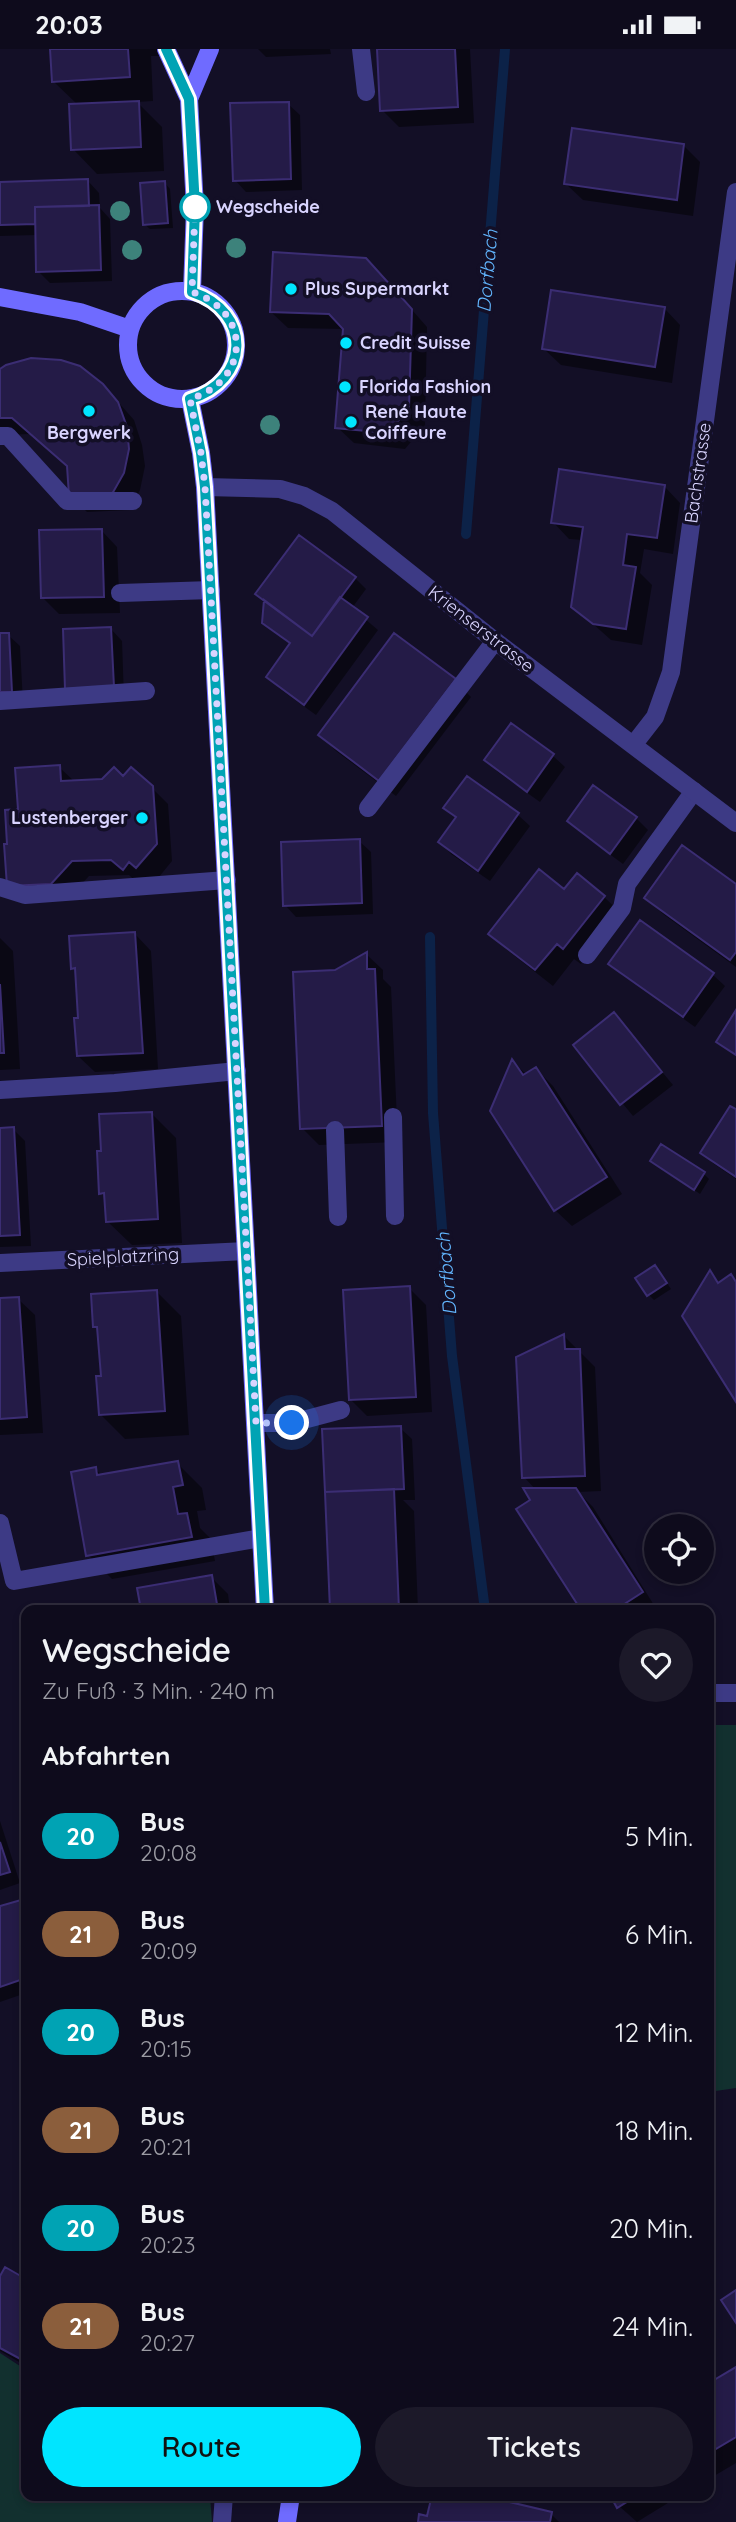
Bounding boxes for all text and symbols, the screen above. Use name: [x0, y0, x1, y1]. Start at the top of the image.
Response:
text: 20:03: [35, 8, 103, 41]
marker: Wegscheide: [180, 192, 210, 222]
place label: Wegscheide: [216, 195, 320, 218]
water label: Dorfbach: [471, 227, 503, 313]
place label: Plus Supermarkt: [305, 277, 449, 300]
marker: Plus Supermarkt: [283, 281, 299, 297]
place label: Credit Suisse: [360, 331, 471, 354]
marker: Credit Suisse: [338, 335, 354, 351]
place label: Florida Fashion: [359, 375, 491, 398]
marker: Florida Fashion: [337, 379, 353, 395]
place label: René Haute Coiffeure: [365, 400, 467, 444]
marker: Bergwerk: [81, 403, 97, 419]
marker: René Haute Coiffeure: [343, 414, 359, 430]
place label: Bergwerk: [47, 421, 131, 444]
street label: Bachstrasse: [679, 421, 716, 525]
street label: Krienserstrasse: [424, 580, 539, 677]
place label: Lustenberger: [11, 806, 128, 829]
marker: Lustenberger: [134, 810, 150, 826]
water label: Dorfbach: [430, 1230, 462, 1316]
street label: Spielplatzring: [66, 1242, 180, 1271]
your location: [274, 1405, 309, 1440]
map controls: [644, 1514, 714, 1584]
button: locate: [644, 1514, 714, 1584]
button: heart: [619, 1628, 693, 1702]
text: Wegscheide: [42, 1629, 231, 1670]
text: Zu Fuß · 3 Min. · 240 m: [42, 1676, 275, 1705]
text: Abfahrten: [42, 1739, 171, 1772]
text: Bus: [140, 1805, 185, 1838]
text: 5 Min.: [625, 1820, 693, 1853]
text: 20: [66, 1821, 95, 1851]
text: 20:08: [140, 1838, 197, 1867]
text: Bus: [140, 1903, 185, 1936]
text: 6 Min.: [625, 1918, 693, 1951]
text: 21: [69, 1919, 92, 1949]
text: 20:09: [140, 1936, 197, 1965]
text: Bus: [140, 2001, 185, 2034]
text: 12 Min.: [615, 2016, 693, 2049]
text: 20: [66, 2017, 95, 2047]
text: 20:15: [140, 2034, 192, 2063]
text: Bus: [140, 2099, 185, 2132]
text: 18 Min.: [615, 2114, 693, 2147]
text: 21: [69, 2115, 92, 2145]
text: 20:21: [140, 2132, 192, 2161]
text: Bus: [140, 2197, 185, 2230]
text: 20 Min.: [609, 2212, 693, 2245]
text: 20: [66, 2213, 95, 2243]
text: 20:23: [140, 2230, 196, 2259]
text: Bus: [140, 2295, 185, 2328]
text: 24 Min.: [611, 2310, 693, 2343]
text: 21: [69, 2311, 92, 2341]
text: 20:27: [140, 2328, 195, 2357]
button: Route: [42, 2407, 361, 2487]
button: Tickets: [375, 2407, 693, 2487]

